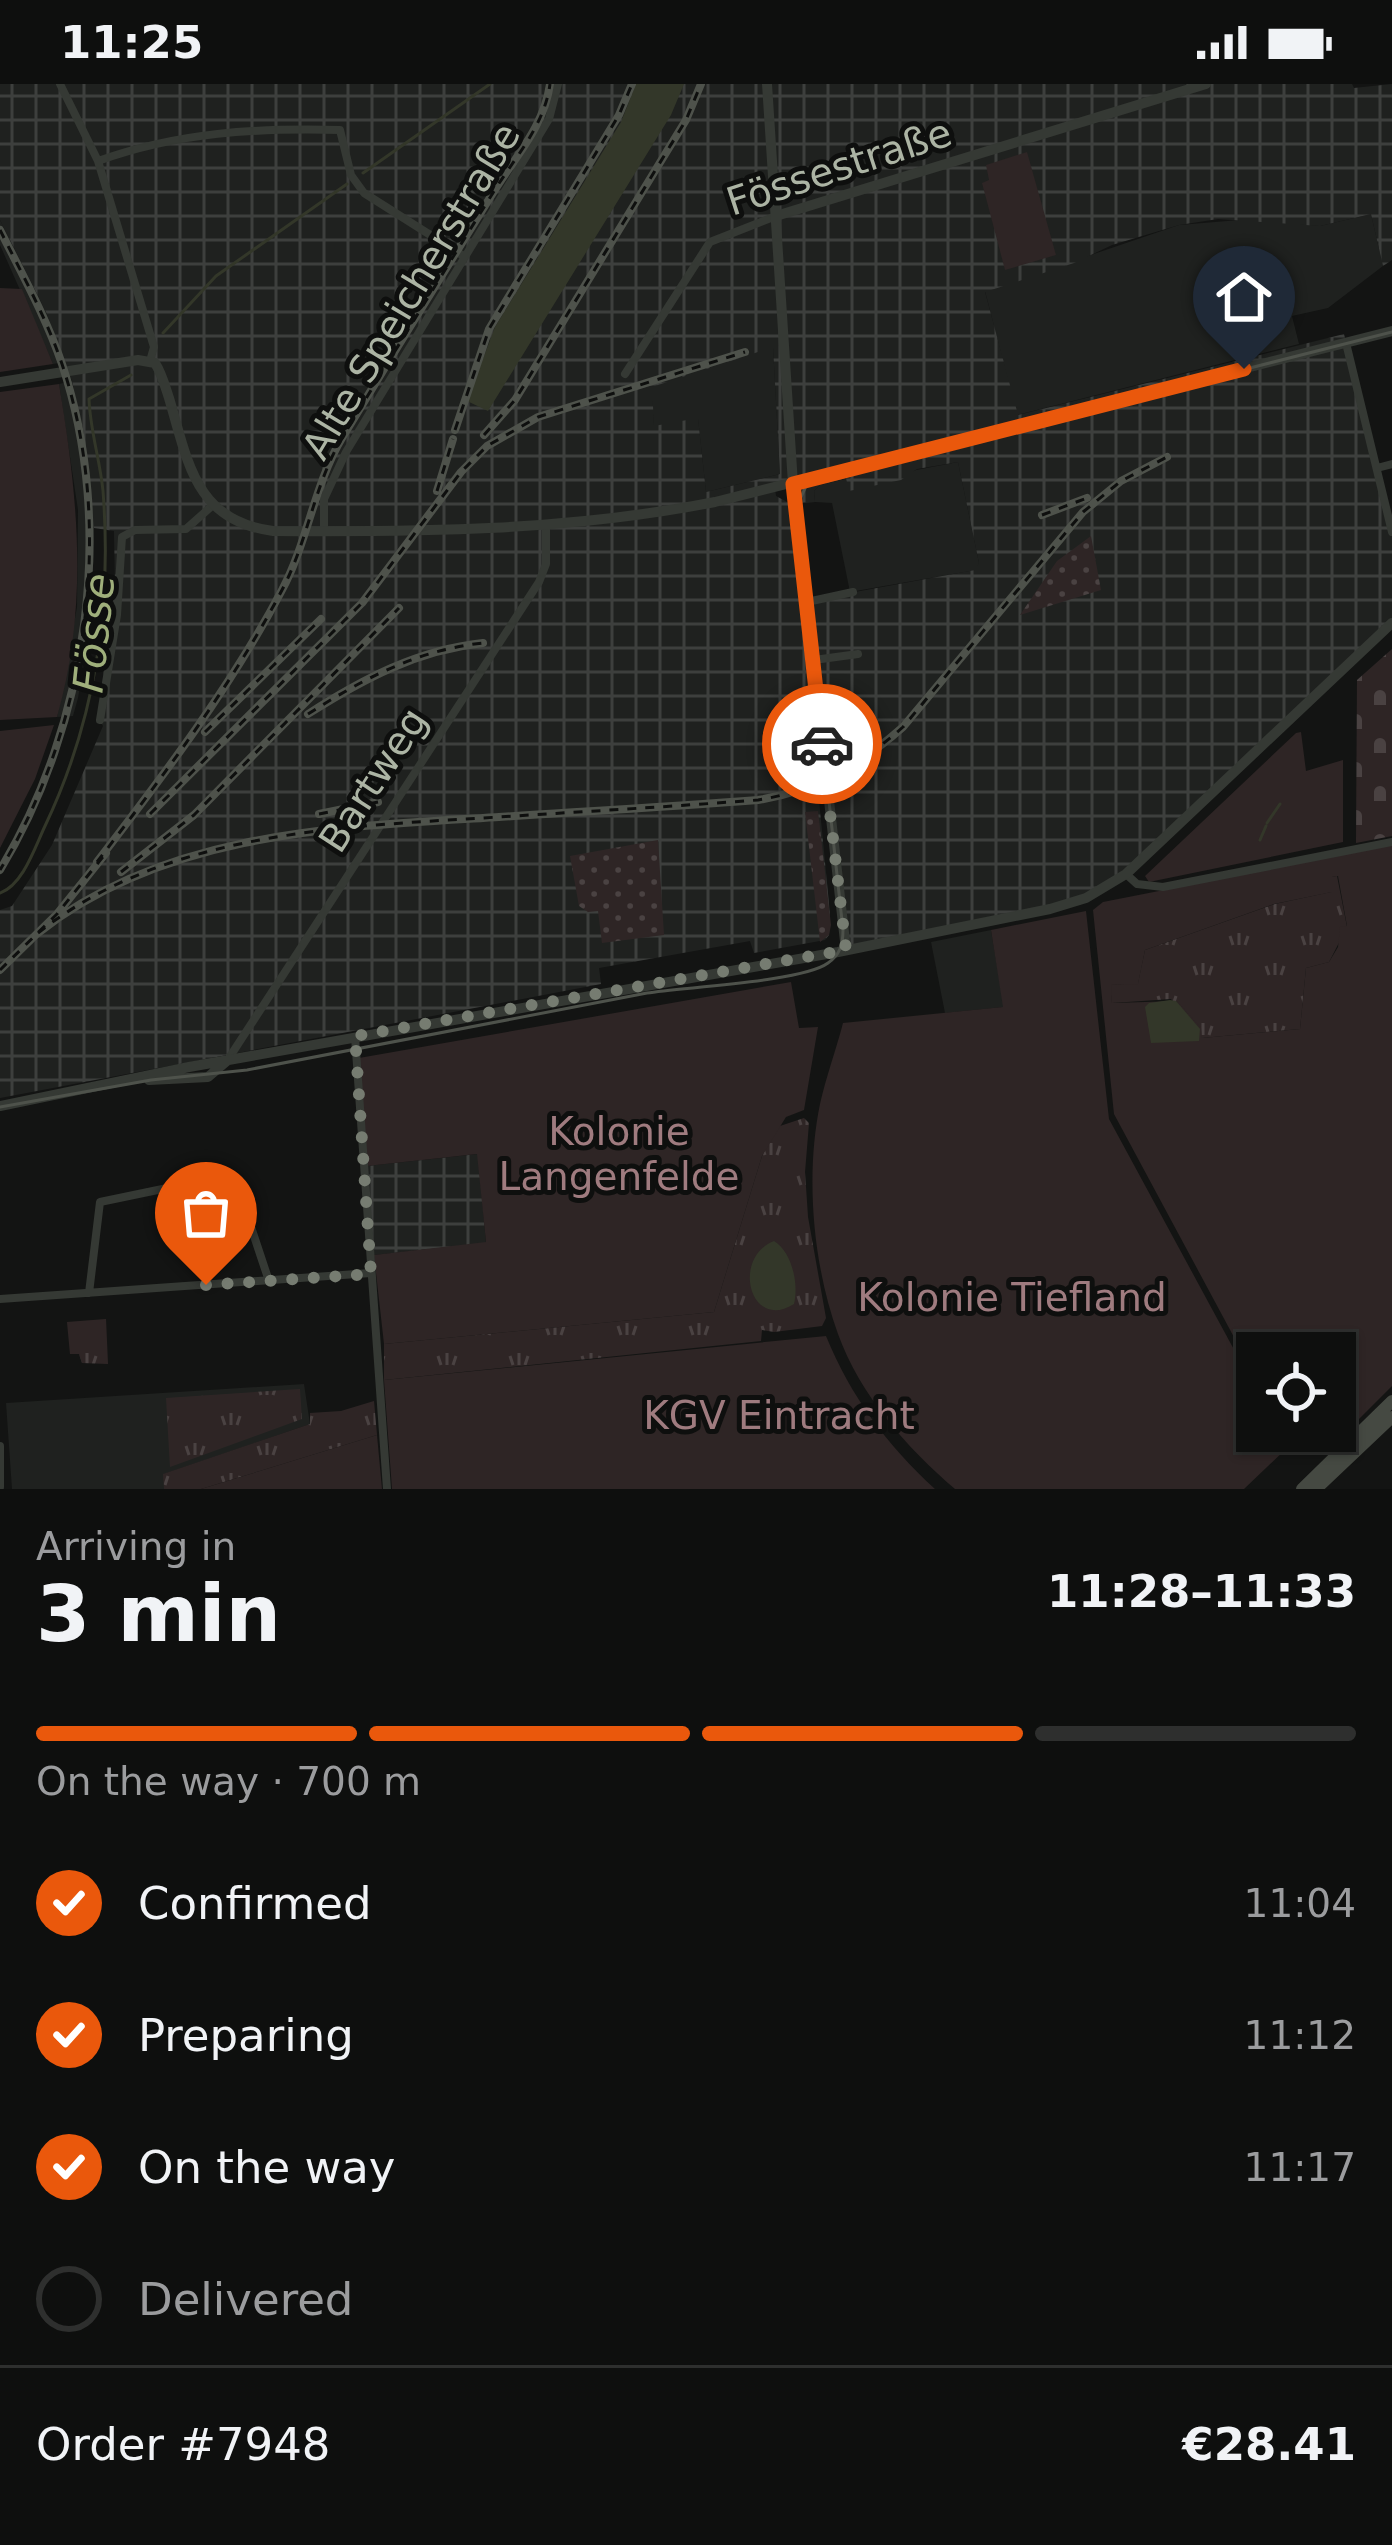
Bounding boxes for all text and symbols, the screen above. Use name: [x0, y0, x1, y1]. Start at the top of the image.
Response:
text: 11:25: [60, 16, 203, 69]
street label: Fössestraße: [721, 110, 957, 224]
street label: Alte Speicherstraße: [293, 115, 529, 467]
pin: [1193, 246, 1295, 369]
icon: home: [1211, 264, 1277, 330]
water label: Fösse: [63, 571, 125, 695]
courier: [762, 684, 882, 804]
street label: Bartweg: [310, 700, 436, 860]
icon: car: [789, 711, 855, 777]
park label: Kolonie Langenfelde: [498, 1109, 740, 1199]
pin: [155, 1162, 257, 1285]
icon: bag: [173, 1180, 239, 1246]
park label: Kolonie Tiefland: [857, 1275, 1167, 1320]
map controls: [1236, 1332, 1356, 1452]
button: locate: [1236, 1332, 1356, 1452]
park label: KGV Eintracht: [643, 1393, 915, 1438]
text: Arriving in: [36, 1524, 236, 1569]
text: 11:28–11:33: [1047, 1565, 1356, 1618]
text: 3 min: [36, 1569, 281, 1659]
text: On the way · 700 m: [36, 1759, 421, 1804]
icon: check: [36, 1870, 102, 1936]
text: Confirmed: [138, 1877, 372, 1930]
text: 11:04: [1244, 1881, 1356, 1926]
icon: check: [36, 2002, 102, 2068]
text: Preparing: [138, 2009, 354, 2062]
text: 11:12: [1244, 2013, 1356, 2058]
icon: check: [36, 2134, 102, 2200]
text: On the way: [138, 2141, 395, 2194]
text: 11:17: [1244, 2145, 1356, 2190]
text: Delivered: [138, 2273, 353, 2326]
text: Order #7948: [36, 2418, 330, 2471]
text: €28.41: [1182, 2418, 1356, 2471]

